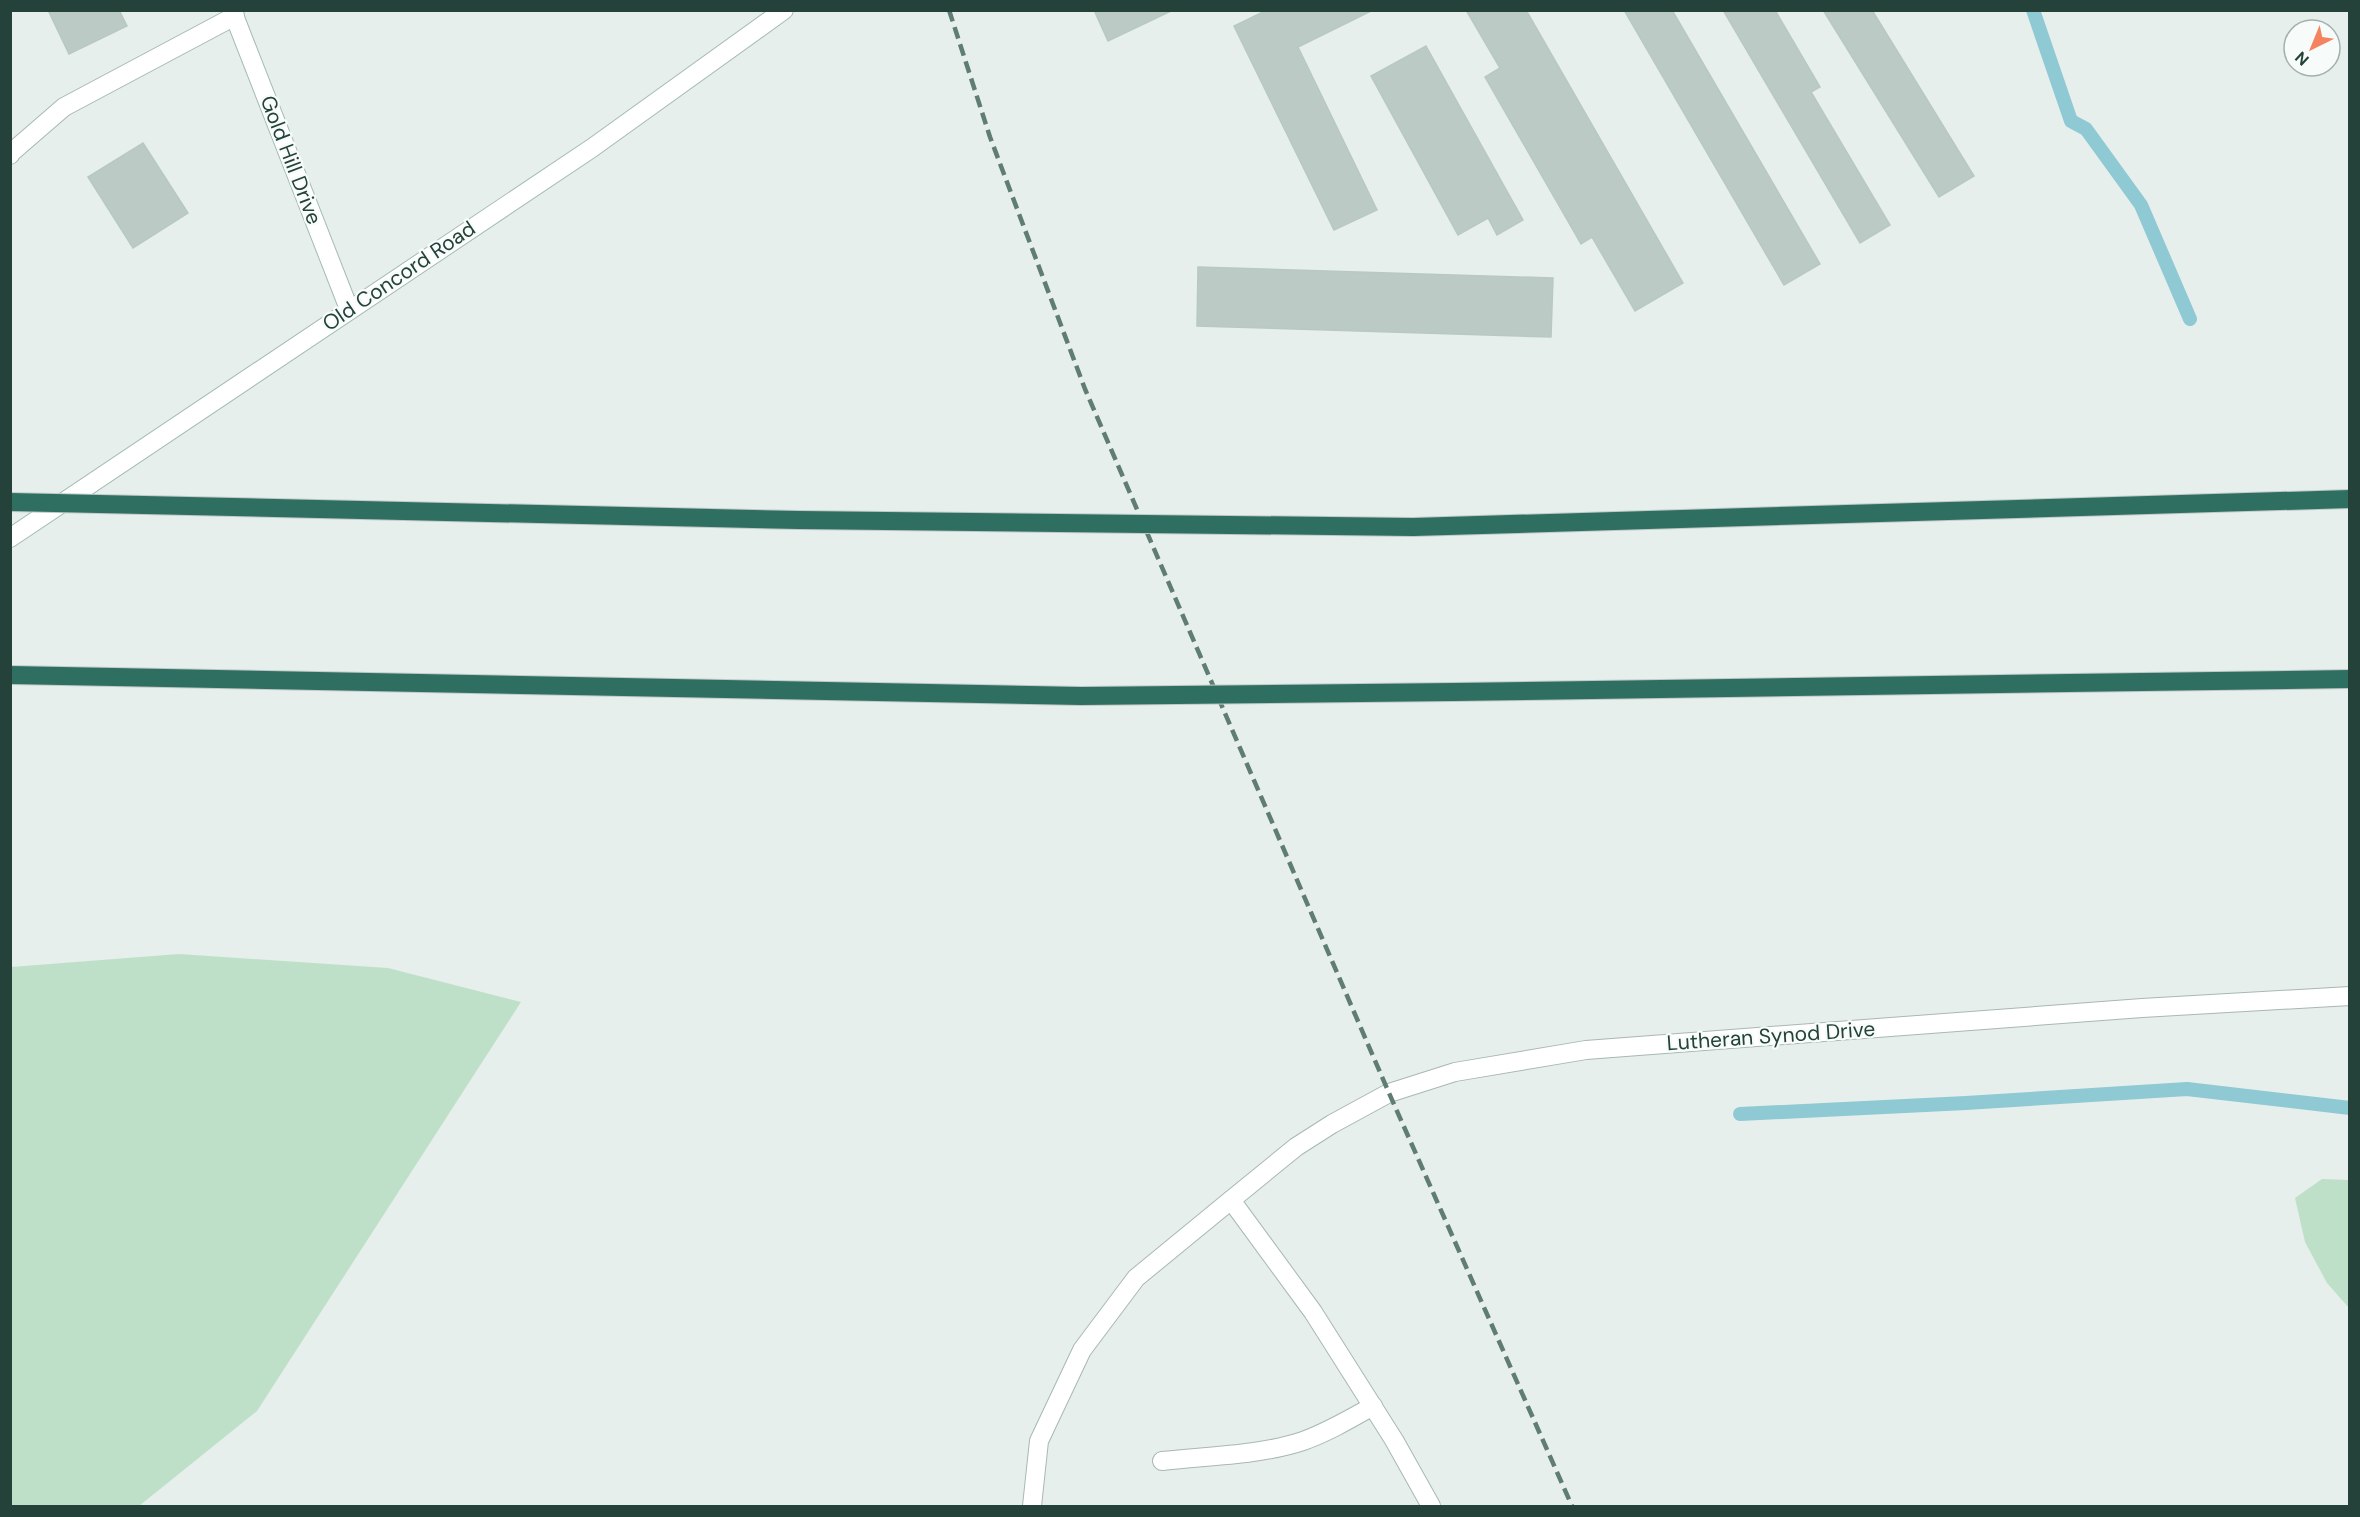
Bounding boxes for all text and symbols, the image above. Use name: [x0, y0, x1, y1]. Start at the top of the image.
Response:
north arrow: [2282, 18, 2342, 78]
text: N: [2291, 47, 2314, 70]
street label: Gold Hill Drive: [254, 92, 328, 228]
street label: Old Concord Road: [317, 214, 481, 338]
street label: Lutheran Synod Drive: [1666, 1015, 1876, 1057]

